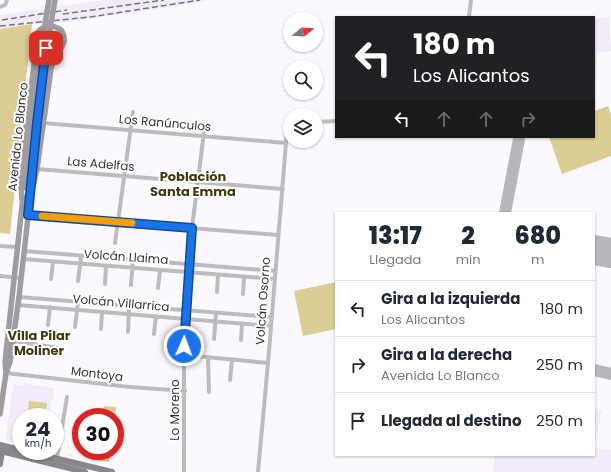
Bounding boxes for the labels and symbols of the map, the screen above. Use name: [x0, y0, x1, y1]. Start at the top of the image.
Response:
north arrow: [283, 12, 323, 52]
pin: [29, 31, 63, 65]
street label: Avenida Lo Blanco: [3, 81, 32, 192]
street label: Los Ranúnculos: [118, 110, 212, 135]
street label: Las Adelfas: [67, 152, 135, 175]
district label: Población Santa Emma: [150, 167, 236, 201]
street label: Volcán Llaima: [83, 245, 169, 268]
street label: Volcán Osorno: [251, 256, 274, 346]
street label: Volcán Villarrica: [72, 290, 170, 315]
position arrow: [163, 325, 205, 367]
district label: Villa Pilar Moliner: [8, 326, 71, 360]
street label: Montoya: [70, 362, 124, 385]
street label: Lo Moreno: [166, 379, 183, 441]
speed limit sign: 30: [72, 408, 124, 460]

